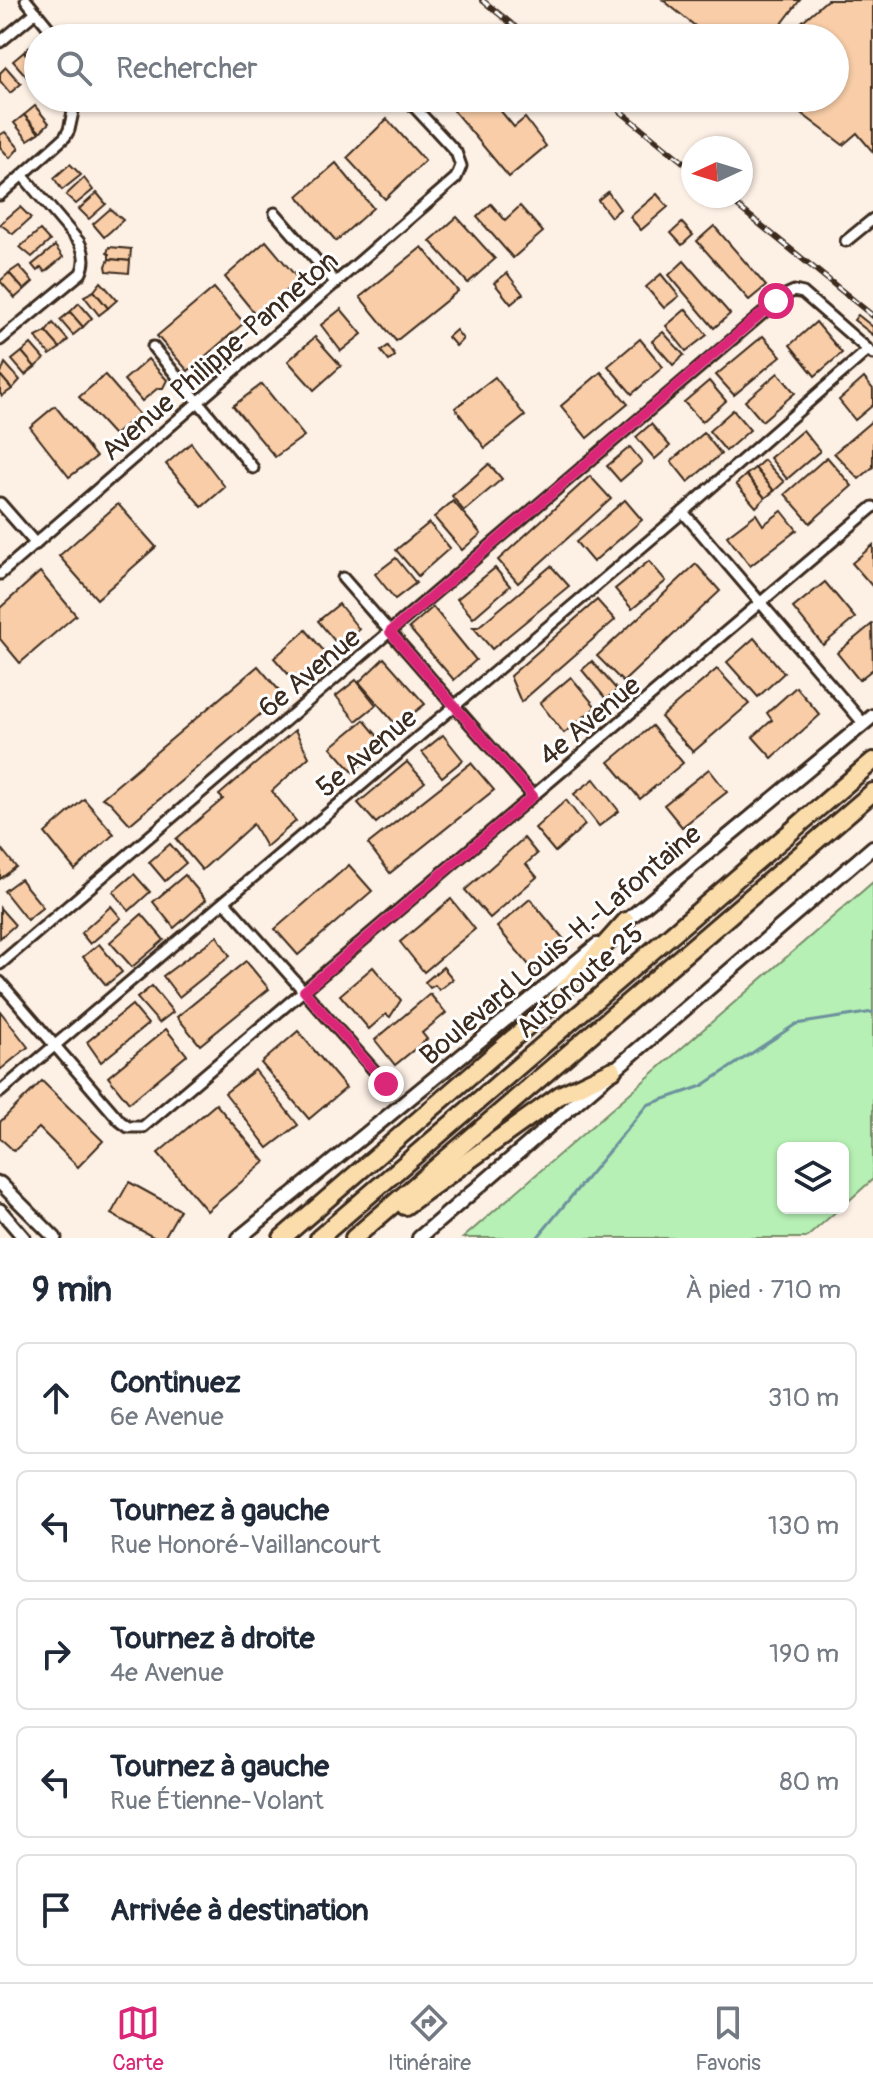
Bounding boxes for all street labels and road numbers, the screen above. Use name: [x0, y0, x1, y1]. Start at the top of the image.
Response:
street label: Avenue Philippe-Panneton: [94, 243, 346, 469]
street label: 6e Avenue: [252, 620, 368, 726]
street label: 4e Avenue: [532, 668, 648, 774]
street label: 5e Avenue: [309, 701, 425, 805]
street label: Boulevard Louis-H.-Lafontaine: [413, 817, 709, 1073]
street label: Autoroute 25: [509, 916, 651, 1046]

